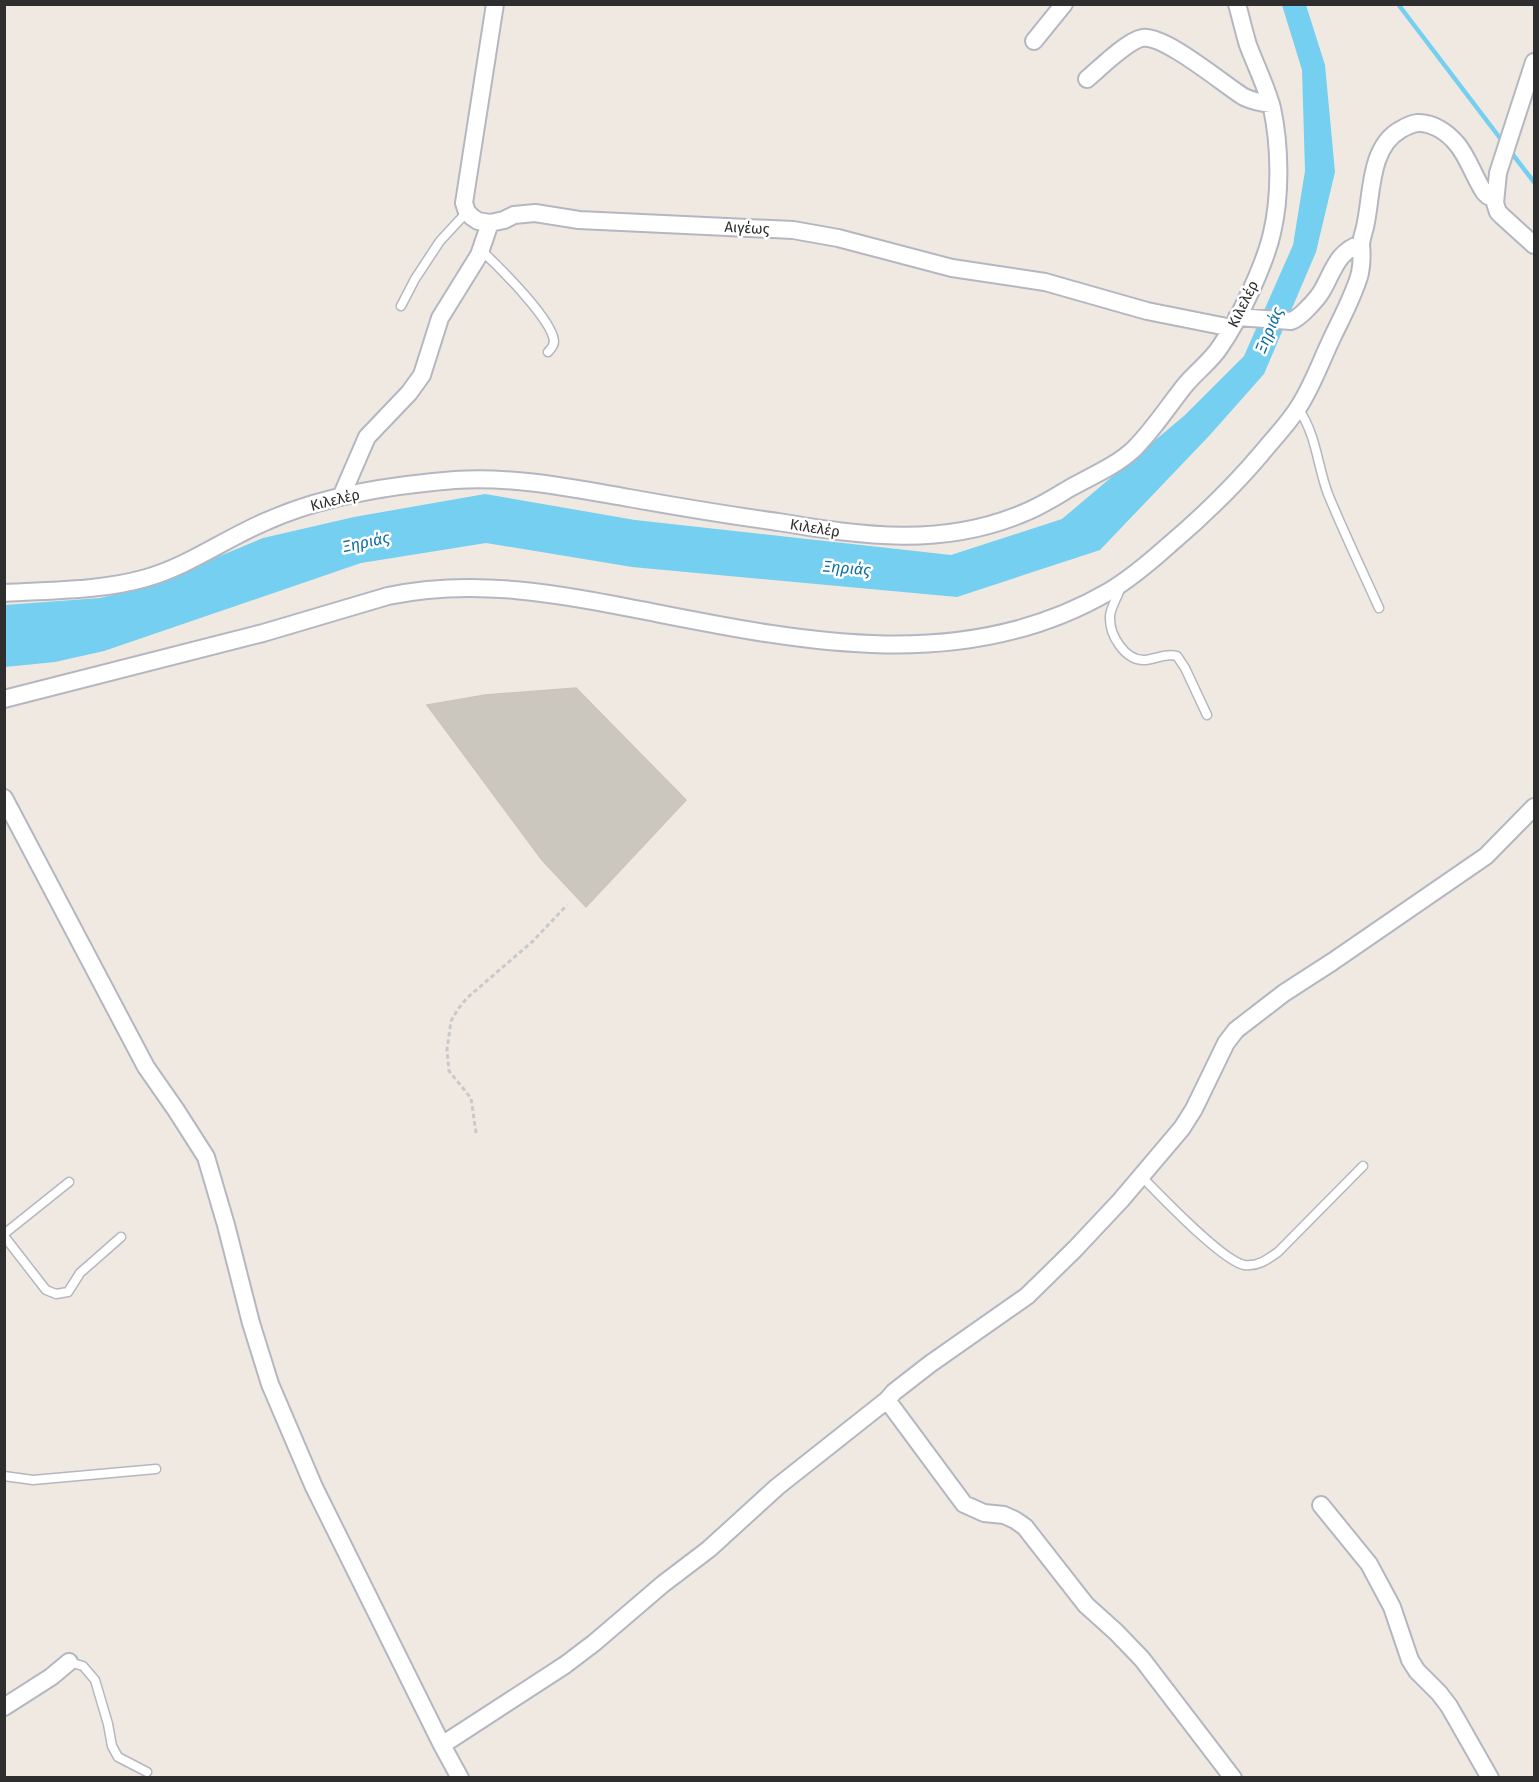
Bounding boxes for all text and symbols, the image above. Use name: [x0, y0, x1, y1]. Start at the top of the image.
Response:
street label: Αιγέως: [724, 218, 770, 238]
street label: Κιλελέρ: [1224, 277, 1262, 331]
water label: Ξηριάς: [1251, 304, 1287, 356]
street label: Κιλελέρ: [308, 485, 362, 515]
street label: Κιλελέρ: [789, 515, 841, 541]
water label: Ξηριάς: [341, 528, 392, 556]
water label: Ξηριάς: [822, 556, 872, 580]

